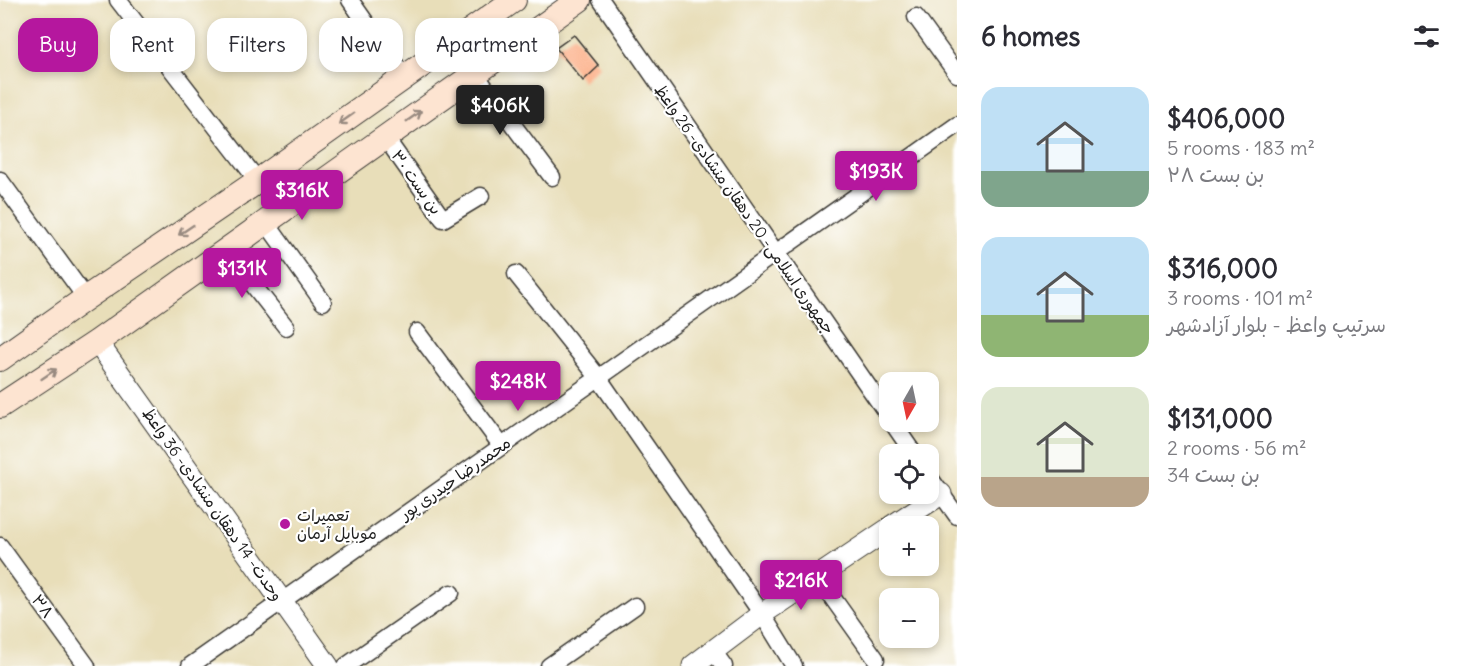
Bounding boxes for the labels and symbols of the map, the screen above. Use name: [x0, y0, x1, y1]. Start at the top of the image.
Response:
street label: جمهوری اسلامی- 20 دهقان منشادی- 26 واعظ: [650, 80, 839, 338]
pin: $406K: [458, 85, 542, 136]
one-way arrow: [405, 110, 422, 122]
one-way arrow: [338, 113, 355, 125]
street label: بن بست ۳۰: [388, 146, 446, 218]
pin: $193K: [834, 151, 918, 202]
pin: $316K: [260, 170, 344, 221]
one-way arrow: [178, 224, 195, 236]
pin: $131K: [200, 248, 284, 299]
pin: $248K: [476, 361, 560, 412]
one-way arrow: [40, 368, 56, 380]
north arrow: [879, 372, 939, 432]
street label: وحدت- 14 دهقان منشادی- 36 واعظ: [138, 403, 288, 605]
street label: محمدرضا حیدری پور: [394, 432, 515, 526]
place label: تعمیرات موبایل آرمان: [297, 505, 377, 544]
marker: تعمیرات موبایل آرمان: [278, 517, 292, 531]
pin: $216K: [759, 560, 843, 611]
street label: ۳۸: [28, 590, 58, 622]

